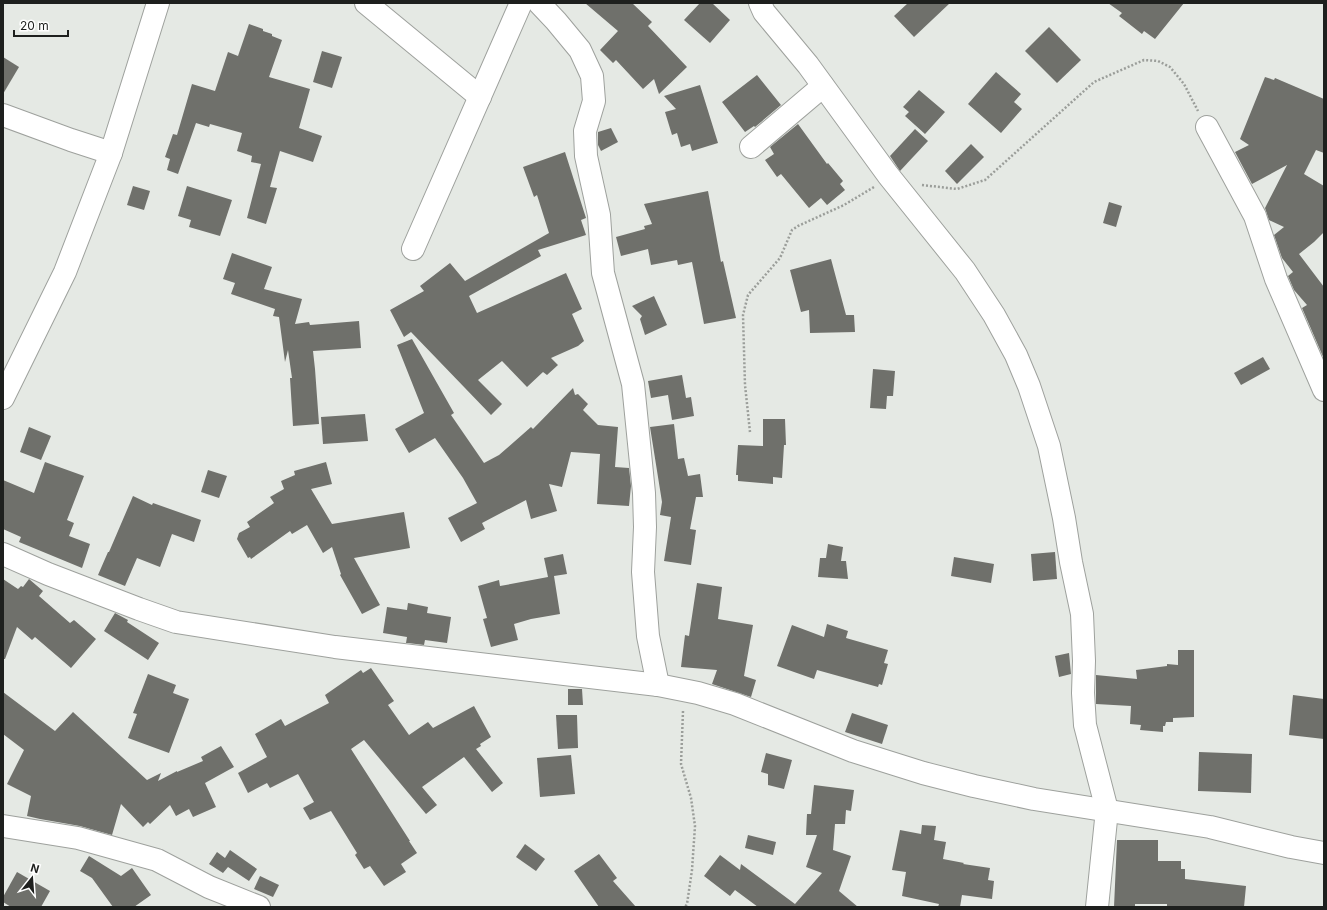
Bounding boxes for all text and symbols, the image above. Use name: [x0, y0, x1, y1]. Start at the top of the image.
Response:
scale bar: [14, 12, 68, 38]
text: 20 m: [20, 18, 49, 33]
north arrow: [12, 858, 52, 898]
text: N: [29, 861, 41, 876]

